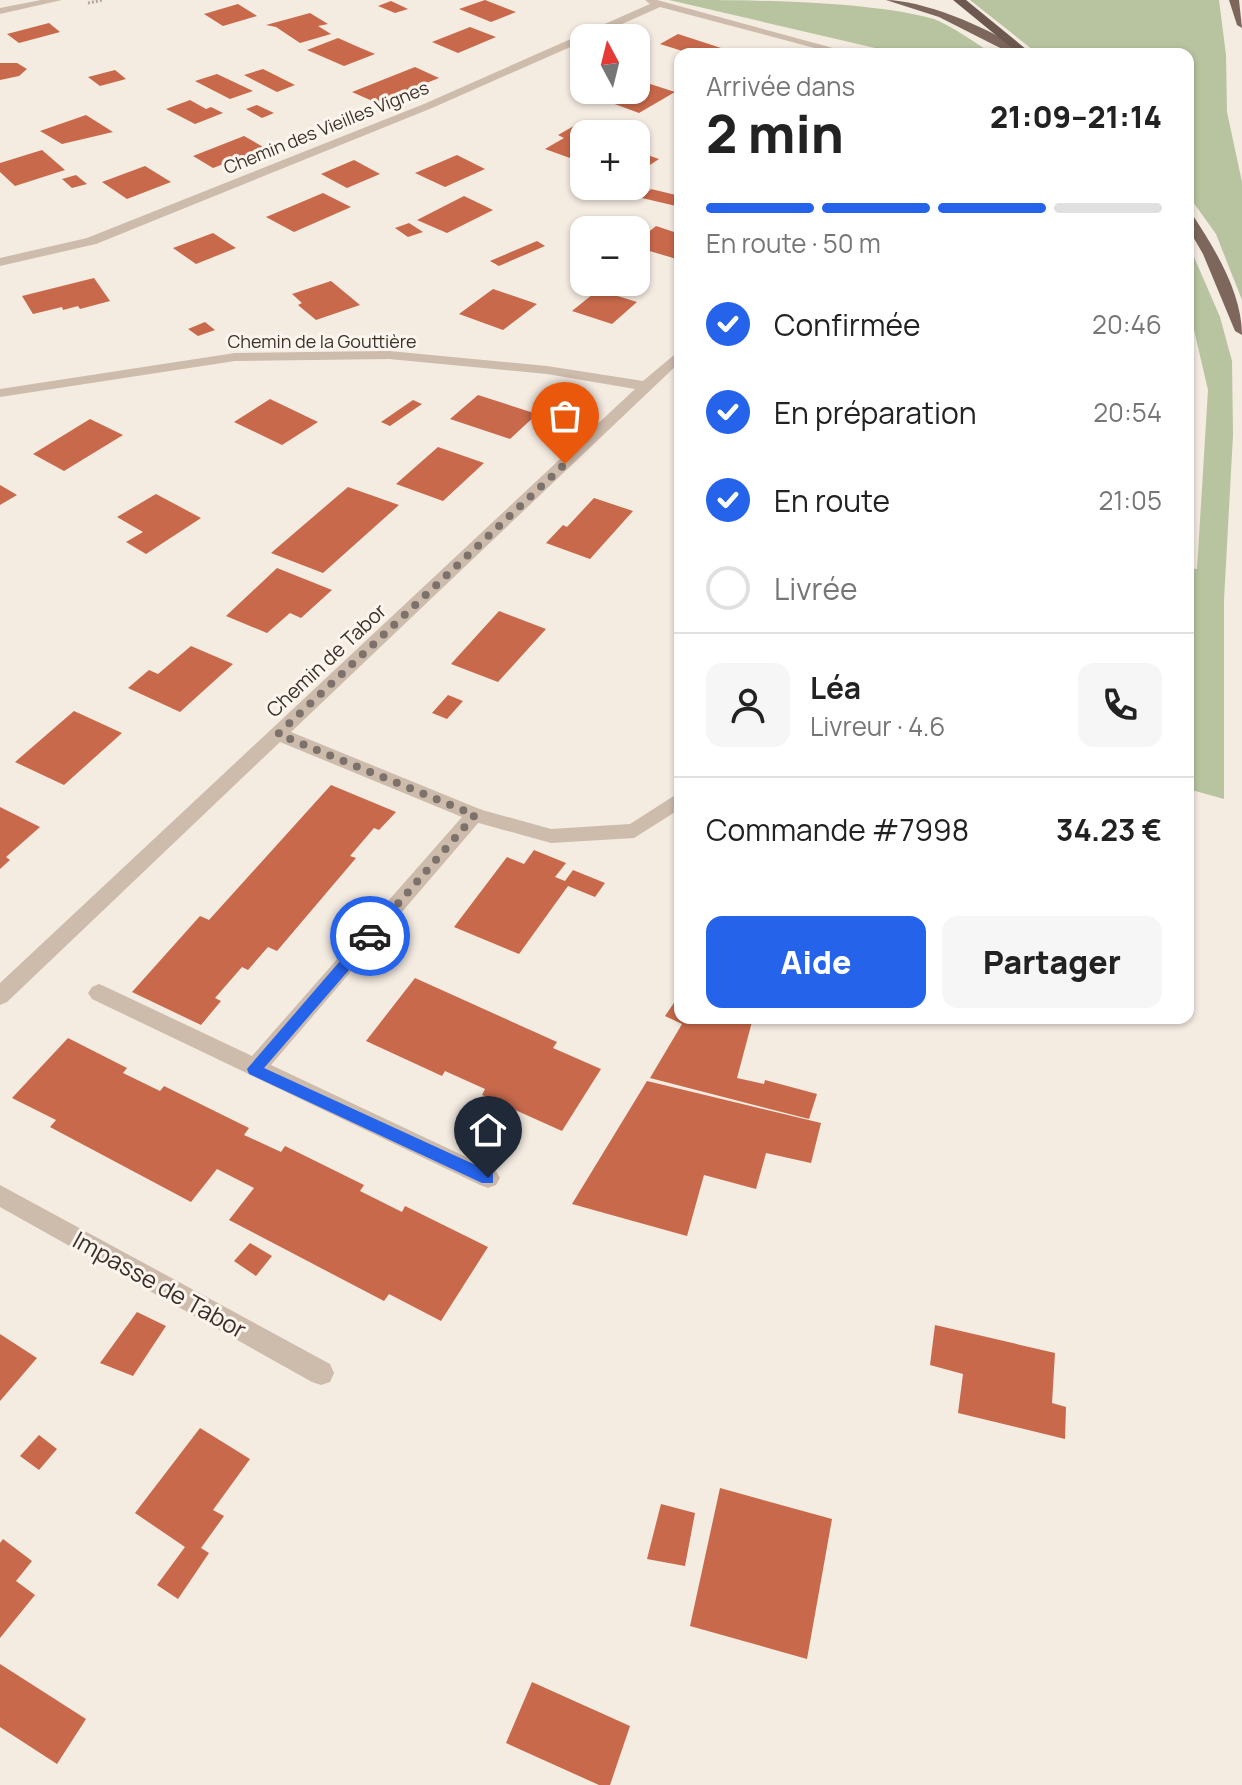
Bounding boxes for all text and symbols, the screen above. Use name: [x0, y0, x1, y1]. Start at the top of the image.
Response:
north arrow: [570, 24, 650, 104]
map controls: [570, 24, 650, 296]
text: Arrivée dans: [706, 68, 855, 104]
street label: Chemin des Vieilles Vignes: [220, 75, 432, 179]
text: 21:09–21:14: [990, 96, 1162, 137]
text: 2 min: [706, 98, 844, 169]
button: +: [570, 120, 650, 200]
button: −: [570, 216, 650, 296]
text: En route · 50 m: [706, 225, 881, 261]
icon: check: [706, 302, 750, 346]
text: Confirmée: [774, 304, 920, 345]
text: 20:46: [1092, 306, 1162, 342]
street label: Chemin de la Gouttière: [227, 329, 417, 353]
pin: [531, 382, 599, 464]
icon: check: [706, 390, 750, 434]
text: En préparation: [774, 392, 976, 433]
icon: bag: [543, 394, 587, 438]
text: 20:54: [1093, 394, 1162, 430]
icon: check: [706, 478, 750, 522]
text: En route: [774, 480, 890, 521]
text: 21:05: [1098, 482, 1162, 518]
text: Livrée: [774, 568, 857, 609]
street label: Chemin de Tabor: [260, 597, 392, 723]
button: person: [706, 663, 790, 747]
button: phone: [1078, 663, 1162, 747]
text: Léa: [810, 667, 861, 708]
text: Livreur · 4.6: [810, 708, 946, 744]
text: Commande #7998: [706, 809, 969, 850]
text: 34.23 €: [1056, 809, 1162, 850]
courier: [330, 896, 410, 976]
icon: car: [348, 914, 392, 958]
button: Aide: [706, 916, 926, 1008]
button: Partager: [942, 916, 1162, 1008]
pin: [454, 1096, 522, 1178]
icon: home: [466, 1108, 510, 1152]
street label: Impasse de Tabor: [67, 1223, 253, 1346]

